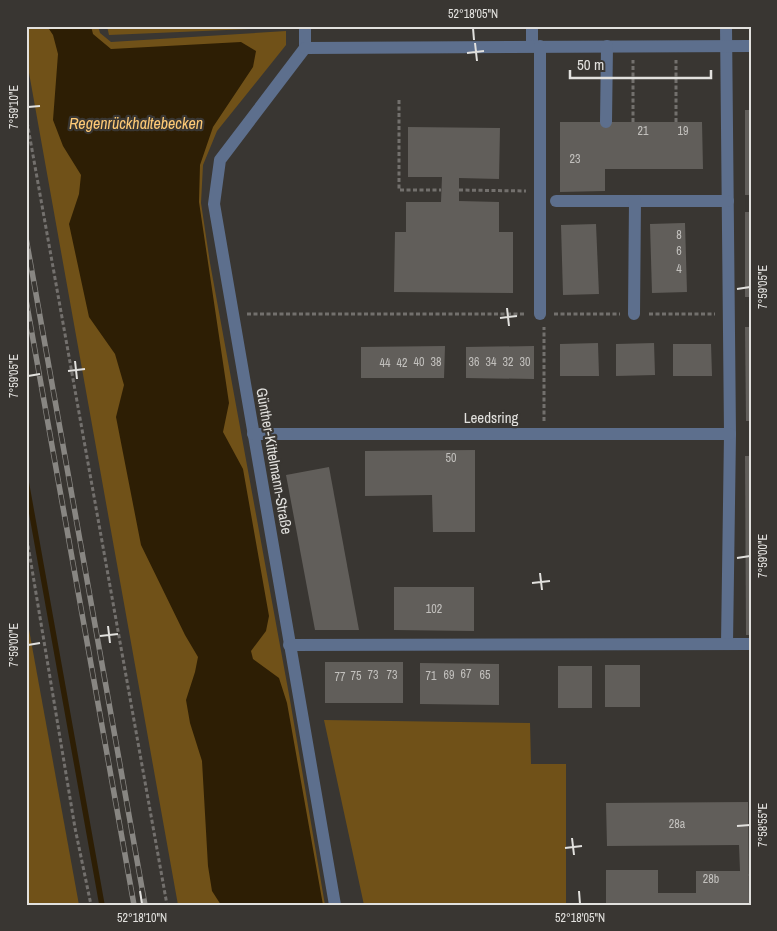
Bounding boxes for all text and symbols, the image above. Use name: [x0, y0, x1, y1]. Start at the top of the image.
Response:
text: 52°18'05"N: [448, 6, 498, 22]
scale bar: [570, 48, 711, 80]
text: 50 m: [577, 54, 604, 75]
text: 7°59'10"E: [6, 85, 22, 129]
water label: Regenrückhaltebecken: [69, 112, 203, 134]
house number: 21: [638, 123, 649, 139]
house number: 19: [678, 123, 688, 139]
house number: 23: [570, 151, 580, 167]
house number: 8: [676, 227, 682, 243]
house number: 6: [676, 243, 682, 259]
house number: 4: [676, 261, 682, 277]
text: 7°59'05"E: [755, 265, 771, 309]
text: 7°59'05"E: [6, 354, 22, 398]
house number: 40: [414, 354, 424, 370]
house number: 38: [431, 354, 441, 370]
house number: 36: [469, 354, 479, 370]
house number: 34: [486, 354, 497, 370]
house number: 32: [503, 354, 513, 370]
house number: 30: [520, 354, 530, 370]
house number: 44: [380, 355, 391, 371]
house number: 42: [397, 355, 407, 371]
street label: Günther-Kittelmann-Straße: [251, 386, 298, 536]
street label: Leedsring: [464, 407, 519, 428]
house number: 50: [446, 450, 456, 466]
text: 7°59'00"E: [755, 534, 771, 578]
house number: 102: [426, 601, 442, 617]
text: 7°59'00"E: [6, 623, 22, 667]
house number: 67: [461, 666, 472, 682]
house number: 73: [368, 667, 378, 683]
house number: 73: [387, 667, 397, 683]
house number: 69: [444, 667, 454, 683]
house number: 65: [480, 667, 491, 683]
house number: 75: [351, 668, 362, 684]
house number: 71: [426, 668, 437, 684]
house number: 77: [335, 669, 346, 685]
text: 7°58'55"E: [755, 803, 771, 847]
house number: 28a: [669, 816, 686, 832]
house number: 28b: [703, 871, 719, 887]
text: 52°18'10"N: [117, 910, 167, 926]
text: 52°18'05"N: [555, 910, 605, 926]

